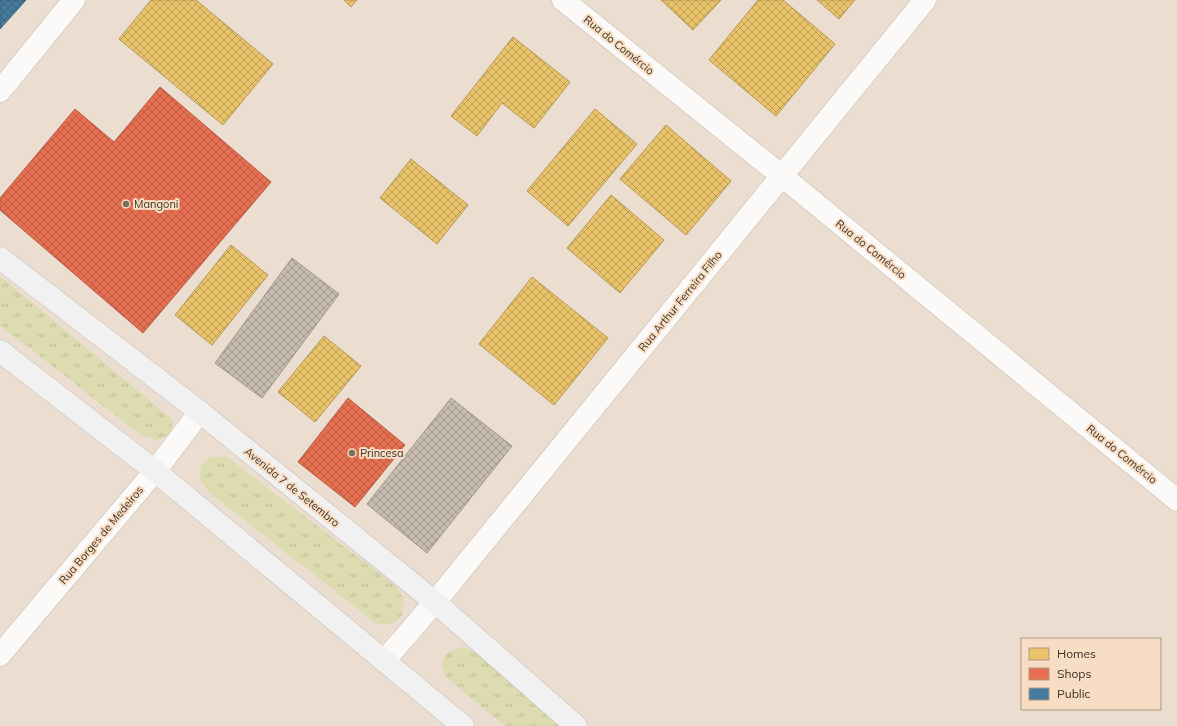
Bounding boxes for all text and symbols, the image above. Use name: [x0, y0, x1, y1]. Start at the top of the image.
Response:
street label: Rua do Comércio: [581, 12, 657, 78]
place label: Mangoni: [134, 197, 178, 211]
marker: Mangoni: [121, 199, 131, 209]
street label: Rua do Comércio: [833, 216, 909, 282]
street label: Rua Arthur Ferreira Filho: [635, 248, 725, 354]
street label: Rua do Comércio: [1084, 421, 1160, 487]
street label: Avenida 7 de Setembro: [241, 444, 343, 530]
place label: Princesa: [360, 446, 403, 460]
marker: Princesa: [347, 448, 357, 458]
street label: Rua Borges de Medeiros: [56, 483, 146, 587]
legend: [1021, 638, 1161, 710]
text: Homes: [1057, 646, 1096, 661]
text: Shops: [1057, 666, 1092, 681]
text: Public: [1057, 686, 1091, 701]

